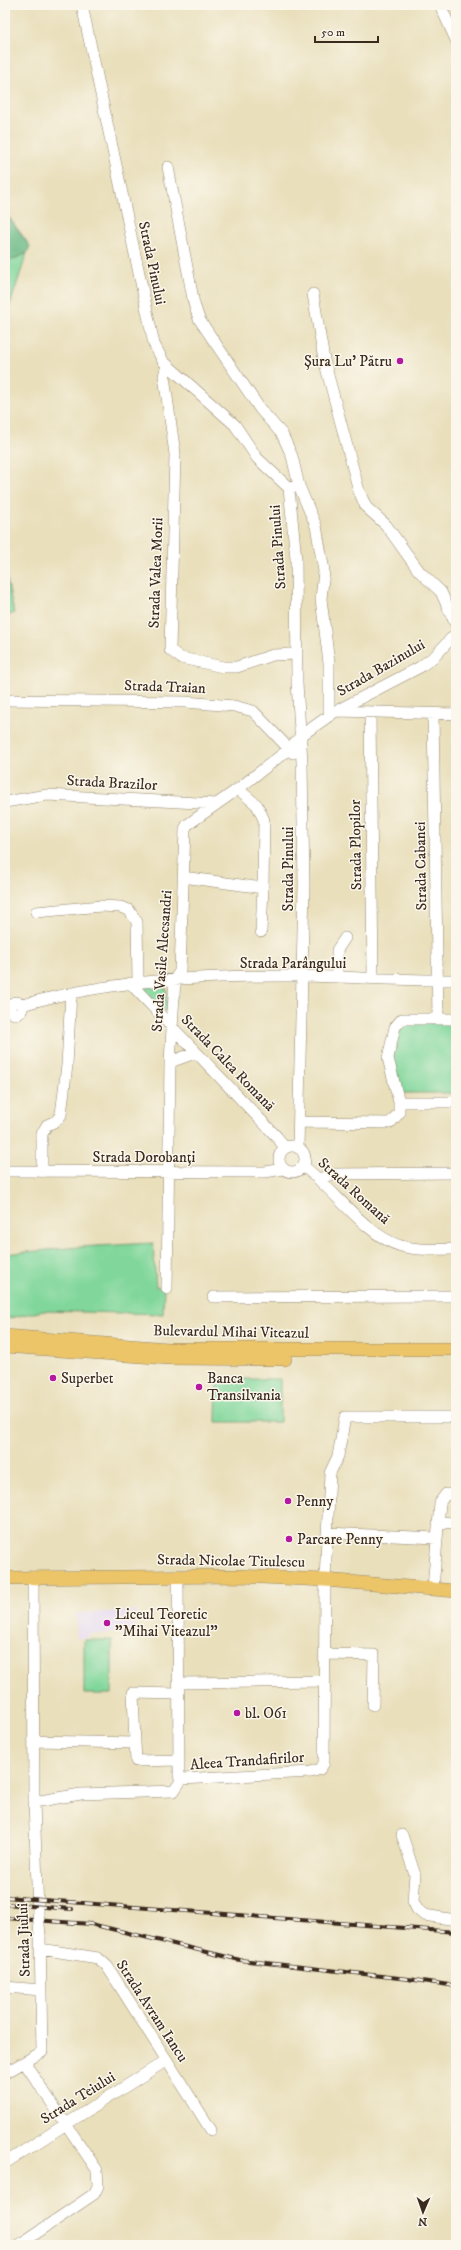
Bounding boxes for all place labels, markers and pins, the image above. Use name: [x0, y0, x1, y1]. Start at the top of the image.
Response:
place label: Șura Lu' Pătru: [304, 352, 392, 371]
marker: Șura Lu' Pătru: [395, 356, 405, 366]
place label: Superbet: [61, 1369, 114, 1388]
place label: Banca Transilvania: [207, 1369, 282, 1405]
marker: Superbet: [48, 1373, 58, 1383]
marker: Banca Transilvania: [194, 1382, 204, 1392]
place label: Penny: [296, 1492, 334, 1511]
marker: Penny: [283, 1496, 293, 1506]
place label: Parcare Penny: [297, 1530, 384, 1549]
marker: Parcare Penny: [284, 1534, 294, 1544]
place label: Liceul Teoretic "Mihai Viteazul": [115, 1605, 218, 1641]
marker: Liceul Teoretic "Mihai Viteazul": [102, 1618, 112, 1628]
place label: bl. O61: [245, 1704, 287, 1723]
marker: bl. O61: [232, 1708, 242, 1718]

